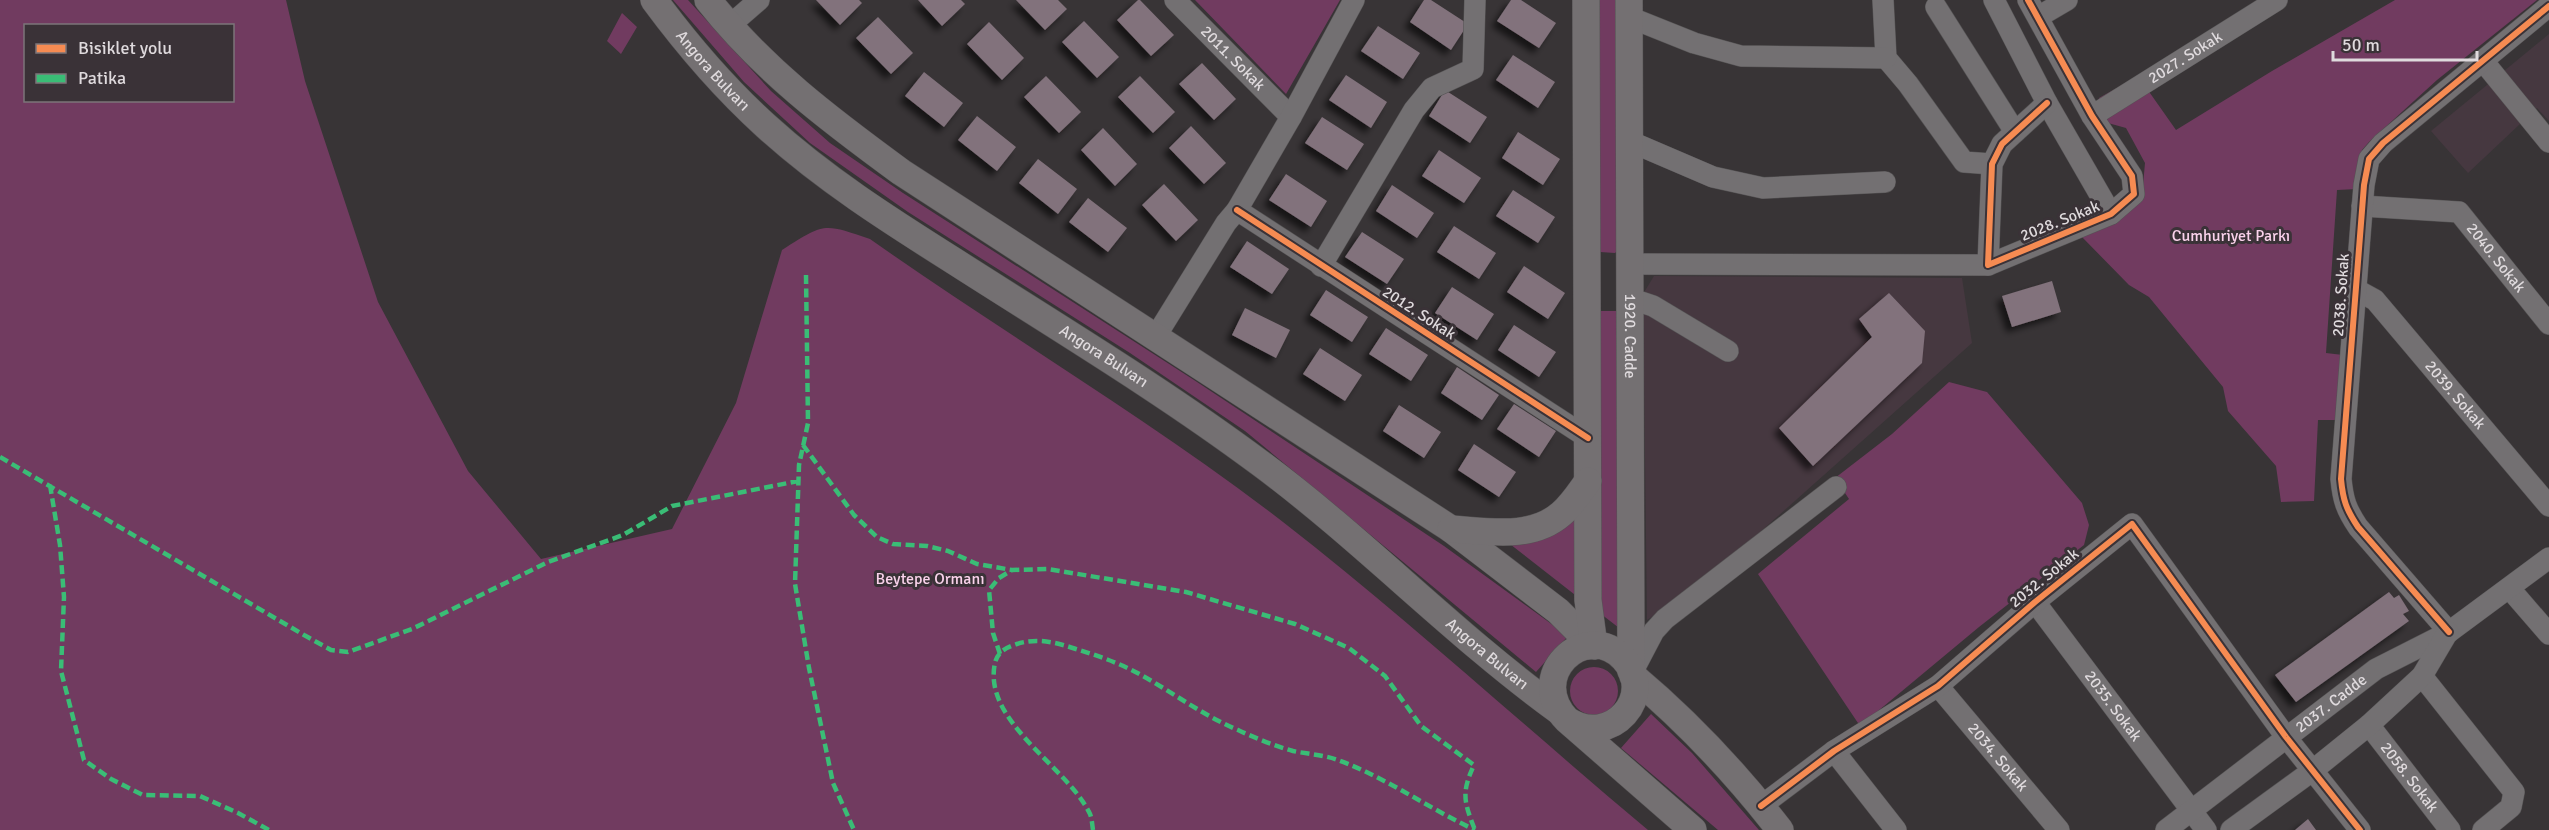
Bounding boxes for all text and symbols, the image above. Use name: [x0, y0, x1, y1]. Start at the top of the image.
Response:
street label: 2011. Sokak: [1196, 21, 1269, 95]
legend: [24, 24, 234, 102]
scale bar: [2333, 24, 2477, 62]
street label: Angora Bulvarı: [671, 26, 754, 115]
street label: 2027. Sokak: [2144, 27, 2226, 88]
text: 50 m: [2342, 34, 2380, 56]
text: Bisiklet yolu: [78, 37, 172, 59]
text: Patika: [78, 67, 126, 89]
street label: 2028. Sokak: [2017, 196, 2103, 246]
street label: 2040. Sokak: [2462, 219, 2530, 297]
park label: Cumhuriyet Parkı: [2172, 226, 2290, 246]
street label: 2038. Sokak: [2328, 253, 2354, 337]
street label: 2012. Sokak: [1378, 282, 1460, 344]
street label: 1920. Cadde: [1620, 294, 1640, 378]
street label: Angora Bulvarı: [1056, 320, 1152, 392]
street label: 2039. Sokak: [2420, 356, 2490, 433]
street label: 2032. Sokak: [2005, 544, 2083, 612]
park label: Beytepe Ormanı: [876, 569, 984, 589]
street label: Angora Bulvarı: [1441, 614, 1532, 694]
street label: 2035. Sokak: [2080, 667, 2146, 745]
street label: 2037. Cadde: [2291, 670, 2371, 737]
street label: 2034. Sokak: [1963, 719, 2032, 796]
street label: 2058. Sokak: [2376, 738, 2443, 817]

